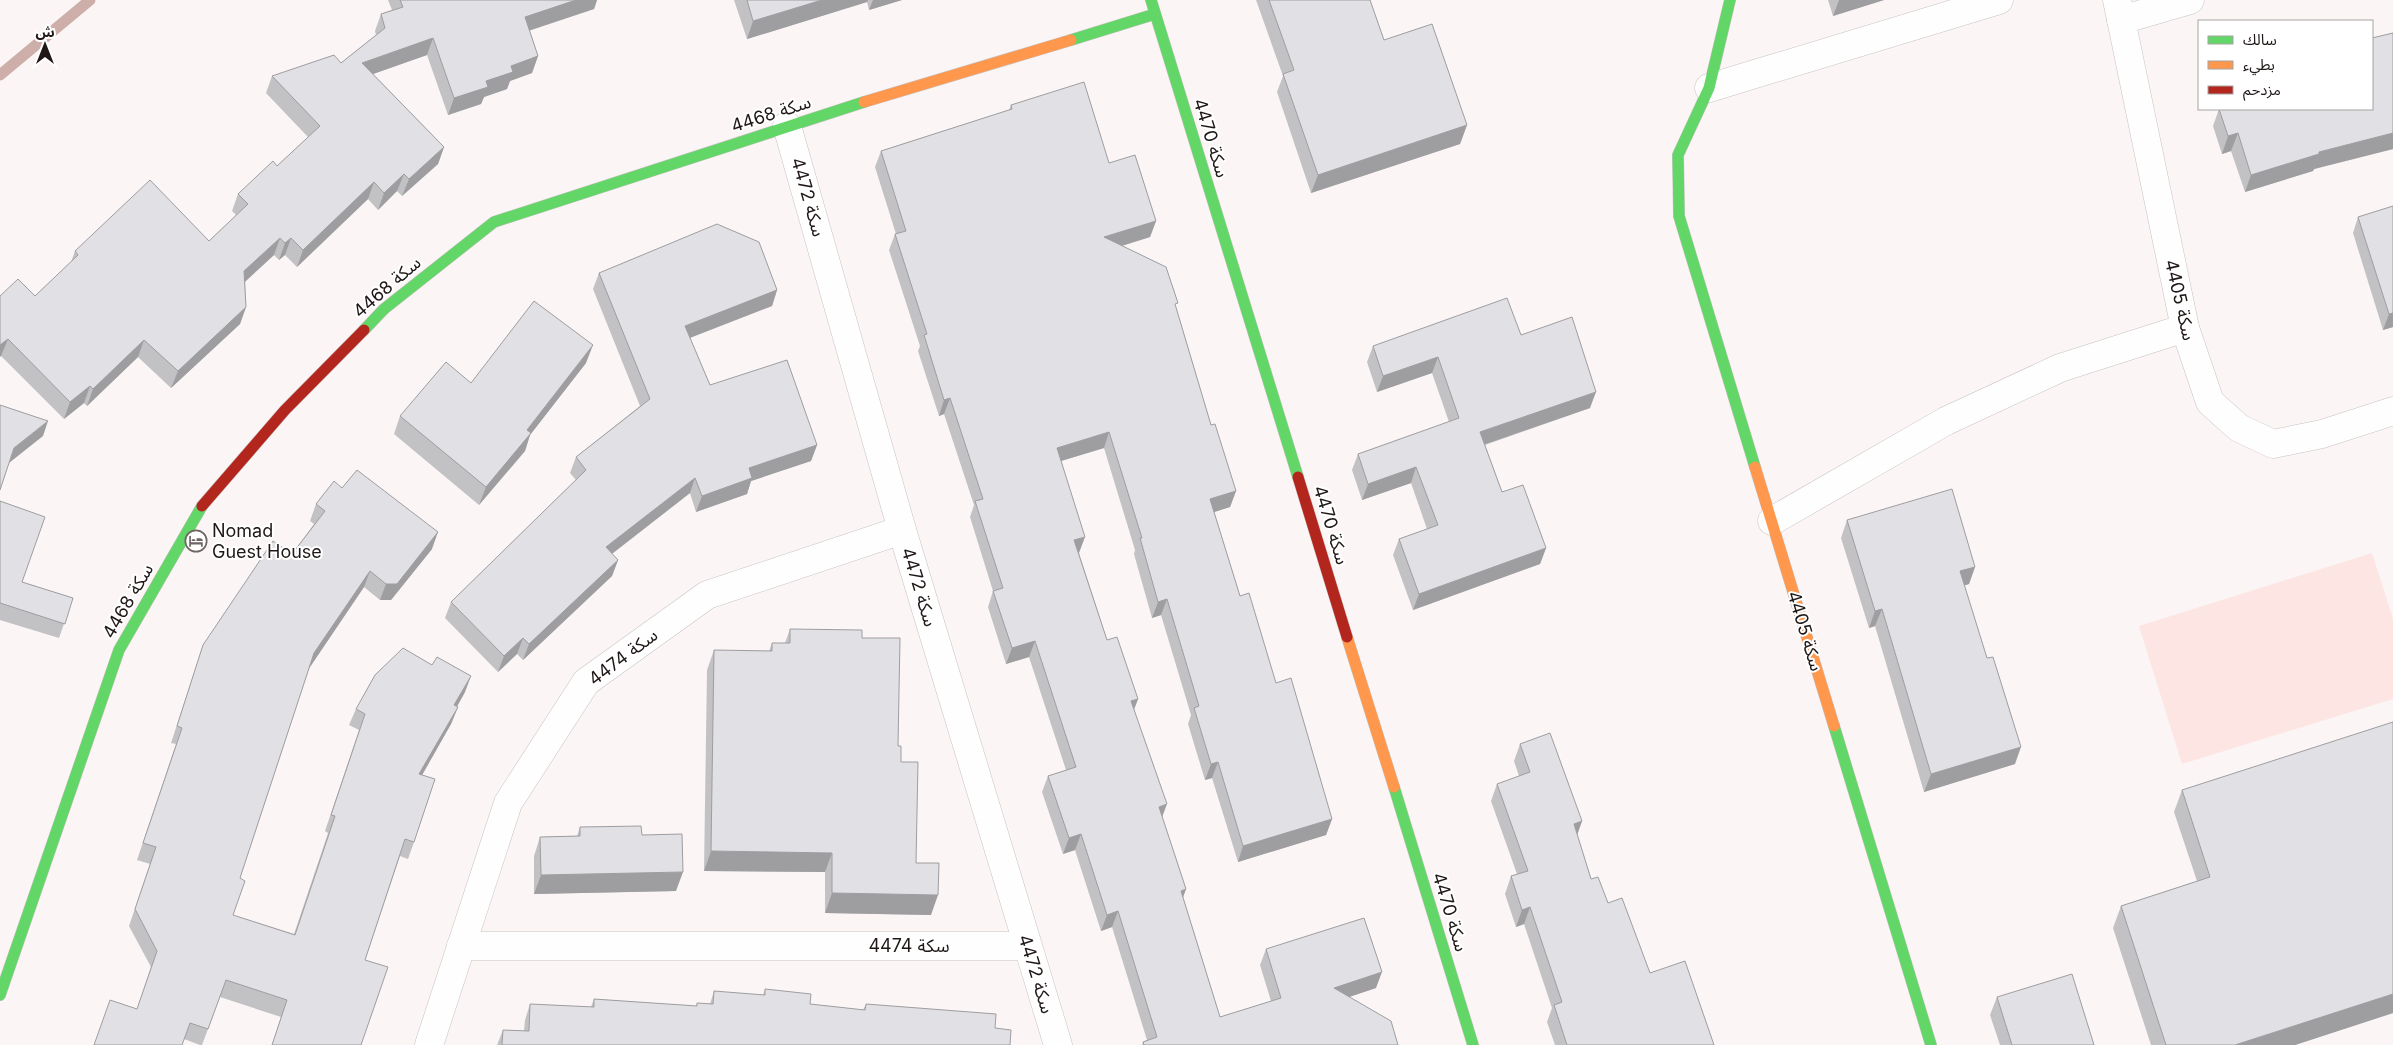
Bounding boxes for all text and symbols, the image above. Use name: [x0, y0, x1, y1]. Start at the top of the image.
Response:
north arrow: [20, 20, 70, 70]
legend: [2198, 20, 2373, 110]
text: ش: [35, 23, 55, 40]
text: سالك: [2243, 30, 2277, 49]
text: بطيء: [2243, 55, 2275, 76]
text: مزدحم: [2243, 80, 2281, 101]
street label: سكة 4468: [728, 91, 813, 136]
street label: سكة 4470: [1190, 96, 1233, 180]
street label: سكة 4472: [787, 155, 830, 239]
street label: سكة 4468: [349, 252, 425, 322]
street label: سكة 4405: [2161, 257, 2200, 343]
street label: سكة 4470: [1310, 483, 1353, 567]
place label: Nomad Guest House: [212, 520, 322, 562]
hotel icon: Nomad Guest House: [184, 529, 208, 553]
street label: سكة 4472: [898, 545, 941, 629]
street label: سكة 4468: [98, 560, 157, 642]
street label: سكة 4405: [1783, 588, 1828, 673]
street label: سكة 4474: [584, 624, 661, 689]
street label: سكة 4470: [1429, 870, 1472, 954]
street label: سكة 4472: [1015, 932, 1058, 1016]
street label: سكة 4474: [868, 935, 950, 956]

